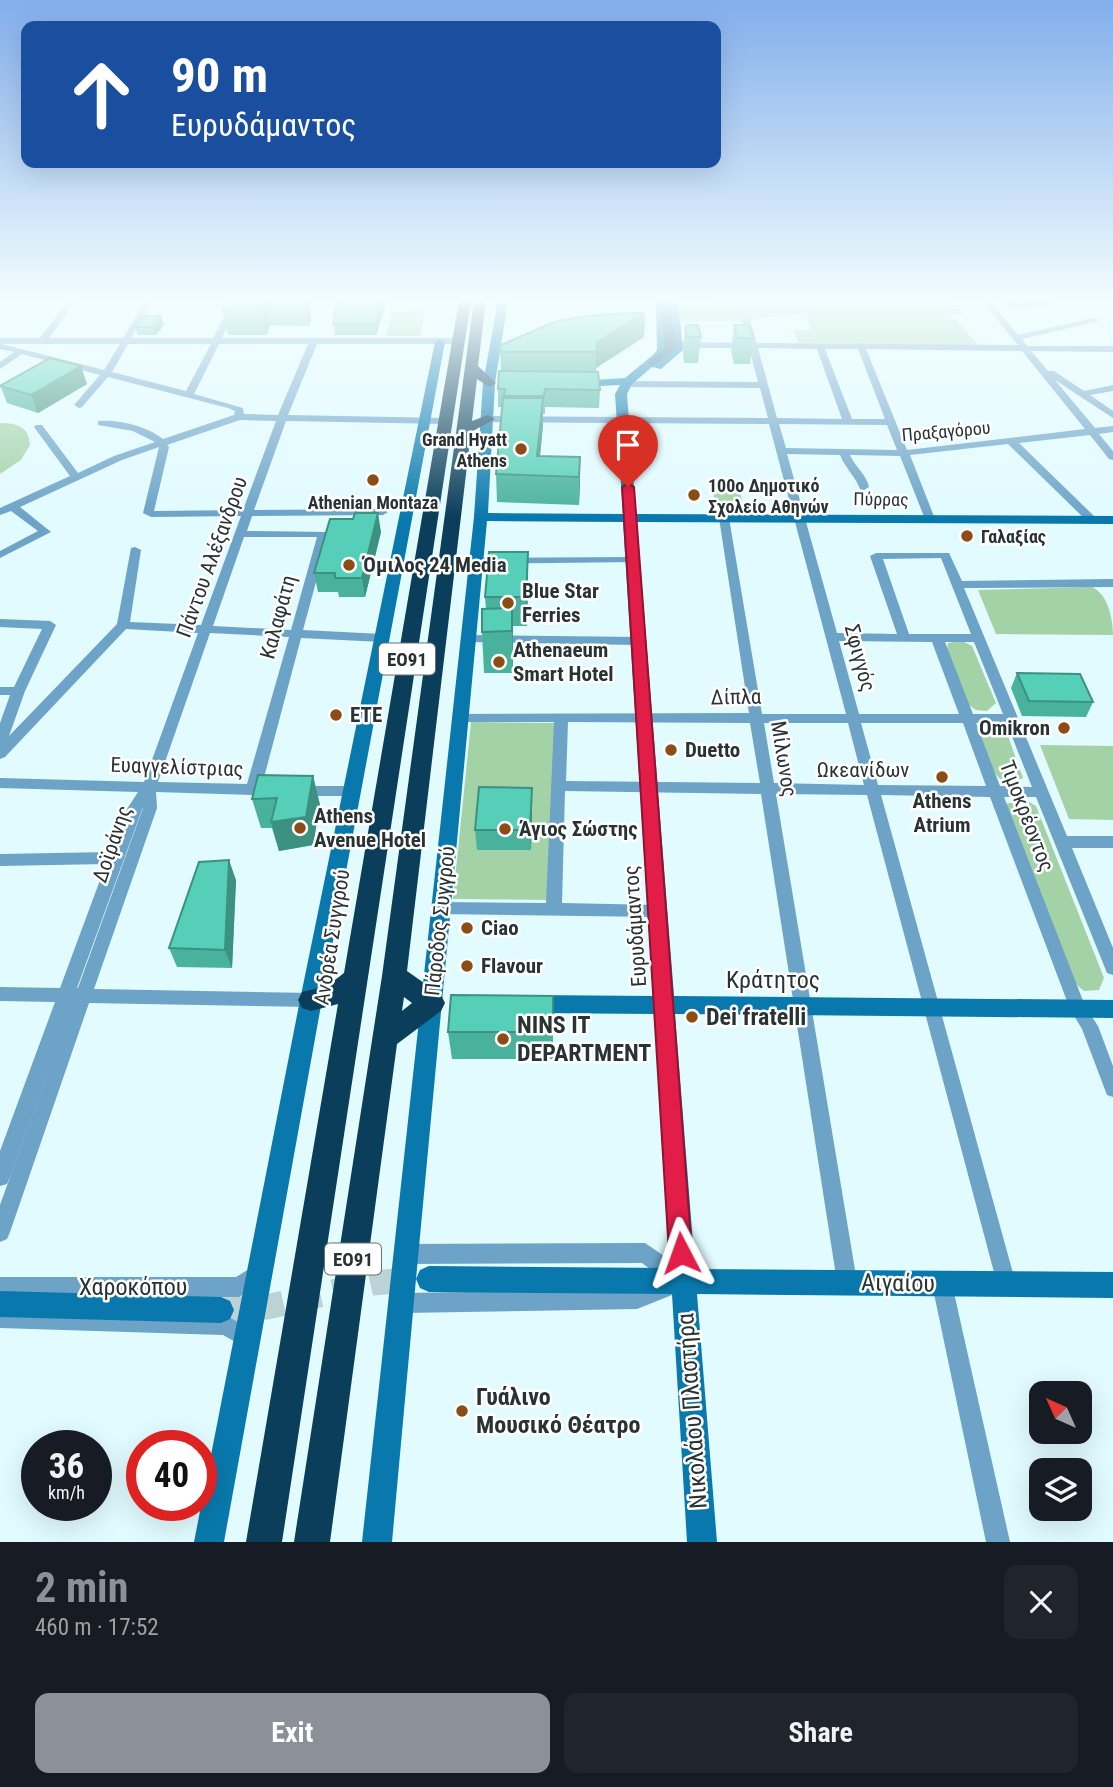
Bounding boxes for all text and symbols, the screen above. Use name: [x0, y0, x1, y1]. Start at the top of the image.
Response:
text: 90 m: [171, 47, 268, 104]
icon: ahead: [56, 49, 147, 140]
text: Ευρυδάμαντος: [171, 106, 356, 144]
pin: [598, 415, 658, 487]
street label: Πραξαγόρου: [901, 417, 991, 445]
icon: arrive: [609, 426, 647, 464]
place label: Grand Hyatt Athens: [422, 429, 507, 471]
marker: Grand Hyatt Athens: [513, 441, 529, 457]
marker: Athenian Montaza: [365, 472, 381, 488]
street label: Πάντου Αλέξανδρου: [172, 473, 252, 641]
place label: 100ο Δημοτικό Σχολείο Αθηνών: [708, 475, 829, 518]
marker: 100ο Δημοτικό Σχολείο Αθηνών: [686, 487, 702, 503]
street label: Πύρρας: [853, 488, 909, 510]
place label: Athenian Montaza: [308, 492, 438, 513]
place label: Γαλαξίας: [981, 526, 1046, 547]
marker: Γαλαξίας: [959, 528, 975, 544]
place label: Όμιλος 24 Media: [361, 553, 507, 577]
marker: Όμιλος 24 Media: [341, 557, 357, 573]
street label: Καλαφάτη: [255, 572, 301, 662]
place label: Blue Star Ferries: [522, 579, 599, 627]
marker: Blue Star Ferries: [500, 595, 516, 611]
street label: Σφιγγός: [840, 622, 880, 694]
place label: Athenaeum Smart Hotel: [513, 638, 614, 686]
road number: ΕΟ91: [379, 644, 435, 674]
marker: Athenaeum Smart Hotel: [491, 654, 507, 670]
street label: Δίπλα: [710, 685, 762, 709]
place label: ETE: [350, 703, 382, 727]
marker: ETE: [328, 707, 344, 723]
place label: Omikron: [979, 716, 1050, 740]
street label: Μίλωνος: [766, 719, 802, 799]
marker: Omikron: [1056, 720, 1072, 736]
place label: Duetto: [685, 738, 740, 762]
marker: Duetto: [663, 742, 679, 758]
street label: Ευαγγελίστριας: [110, 753, 244, 781]
street label: Τιμοκρέοντος: [995, 757, 1059, 875]
street label: Ωκεανίδων: [817, 758, 909, 782]
marker: Athens Atrium: [934, 769, 950, 785]
place label: Athens Atrium: [912, 789, 972, 837]
street label: Δοϊράνης: [88, 802, 136, 886]
place label: Athens Avenue Hotel: [314, 804, 426, 852]
place label: Άγιος Σώστης: [519, 817, 638, 841]
marker: Athens Avenue Hotel: [292, 820, 308, 836]
marker: Άγιος Σώστης: [497, 821, 513, 837]
street label: Πάροδος Συγγρού: [420, 845, 460, 997]
street label: Ευρυδάμαντος: [619, 864, 651, 988]
street label: Ανδρέα Συγγρού: [309, 868, 355, 1006]
place label: Ciao: [481, 916, 519, 940]
marker: Ciao: [459, 920, 475, 936]
place label: Flavour: [481, 954, 543, 978]
marker: Flavour: [459, 958, 475, 974]
street label: Κράτητος: [726, 966, 820, 994]
place label: Dei fratelli: [706, 1003, 806, 1031]
marker: Dei fratelli: [684, 1009, 700, 1025]
place label: NINS IT DEPARTMENT: [517, 1011, 651, 1067]
marker: NINS IT DEPARTMENT: [495, 1031, 511, 1047]
position arrow: [644, 1216, 718, 1290]
road number: ΕΟ91: [325, 1244, 381, 1274]
street label: Αιγαίου: [861, 1268, 935, 1298]
street label: Χαροκόπου: [79, 1273, 187, 1301]
street label: Νικολάου Πλαστήρα: [671, 1312, 713, 1510]
north arrow: [1029, 1381, 1092, 1444]
map controls: [1029, 1381, 1092, 1521]
place label: Γυάλινο Μουσικό Θέατρο: [476, 1383, 640, 1439]
marker: Γυάλινο Μουσικό Θέατρο: [454, 1403, 470, 1419]
speed limit sign: 40: [126, 1430, 217, 1521]
text: 36: [49, 1446, 84, 1487]
button: layers: [1029, 1458, 1092, 1521]
text: km/h: [48, 1482, 85, 1503]
text: 2 min: [35, 1563, 128, 1612]
button: close: [1004, 1565, 1078, 1639]
text: 460 m · 17:52: [35, 1614, 159, 1641]
button: Exit: [35, 1693, 550, 1773]
button: Share: [564, 1693, 1078, 1773]

